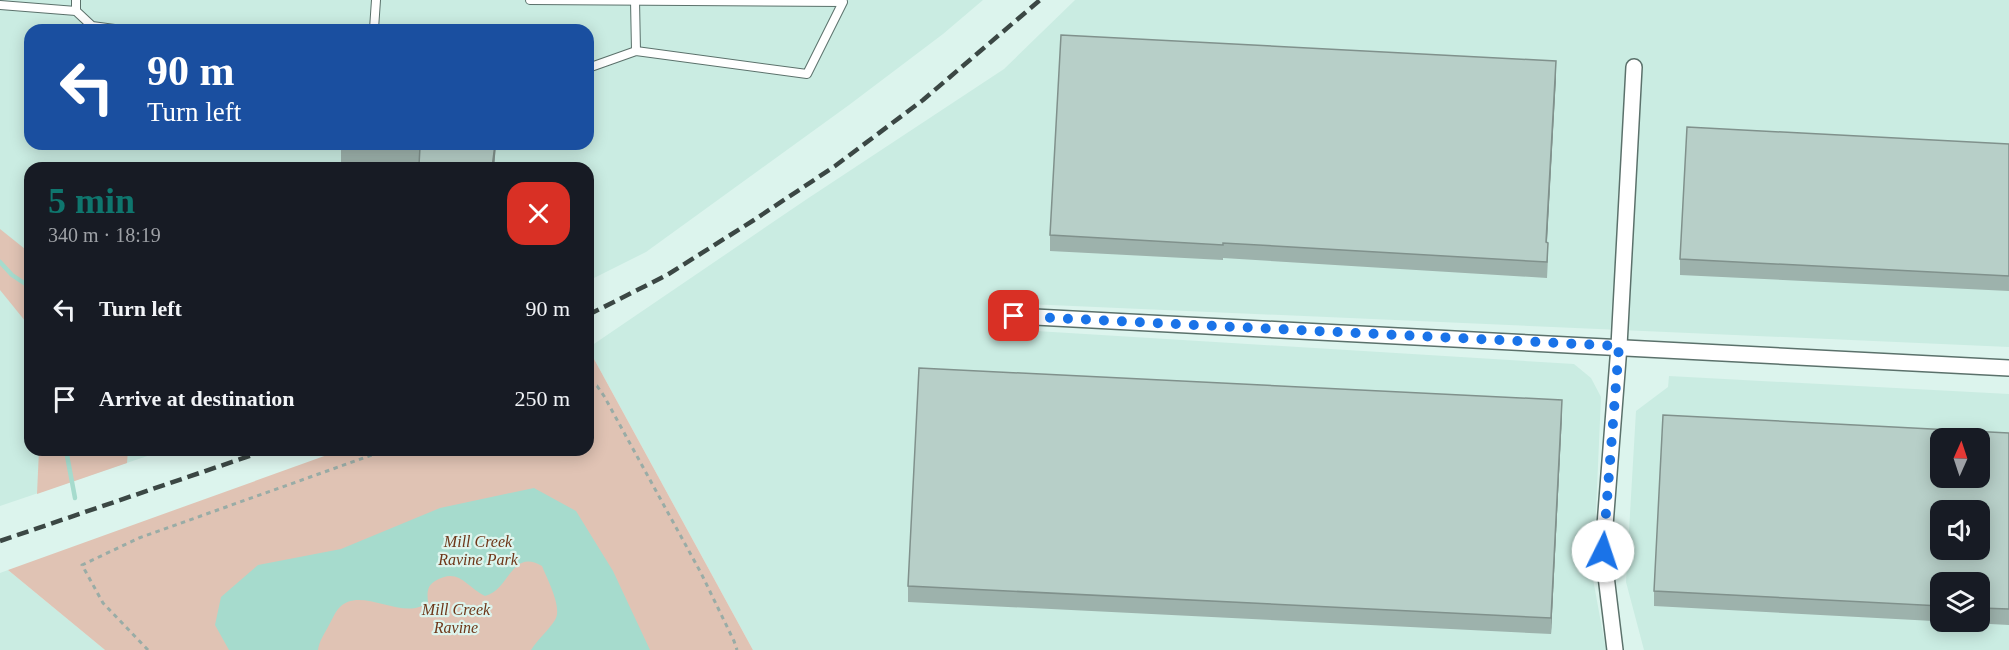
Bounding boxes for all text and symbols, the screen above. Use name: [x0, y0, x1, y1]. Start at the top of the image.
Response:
icon: left: [48, 48, 126, 126]
text: 90 m: [147, 48, 235, 94]
text: Turn left: [147, 97, 241, 127]
text: 5 min: [48, 181, 135, 221]
button: close: [507, 182, 570, 245]
text: 340 m · 18:19: [48, 224, 161, 246]
pin: [988, 290, 1039, 341]
icon: left: [48, 293, 81, 326]
text: Turn left: [99, 296, 182, 321]
text: 90 m: [525, 296, 570, 321]
icon: arrive: [997, 299, 1030, 332]
icon: arrive: [48, 383, 81, 416]
text: Arrive at destination: [99, 386, 295, 411]
text: 250 m: [514, 386, 570, 411]
north arrow: [1930, 428, 1990, 488]
map controls: [1930, 428, 1990, 632]
button: sound: [1930, 500, 1990, 560]
position arrow: [1571, 519, 1635, 583]
park label: Mill Creek Ravine Park: [437, 533, 519, 568]
button: layers: [1930, 572, 1990, 632]
park label: Mill Creek Ravine: [421, 601, 491, 636]

